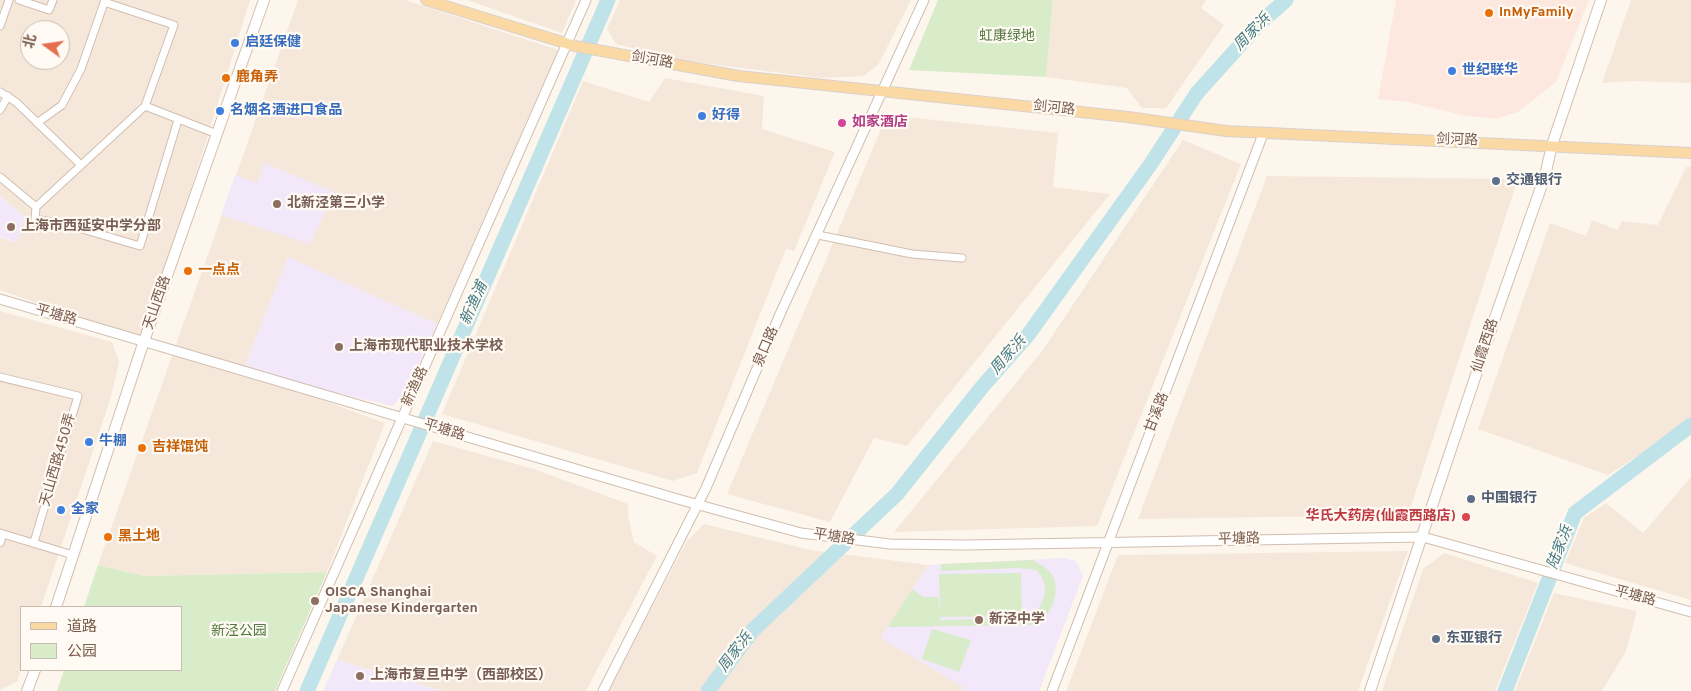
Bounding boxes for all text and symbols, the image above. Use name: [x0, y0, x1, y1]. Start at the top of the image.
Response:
place label: InMyFamily: [1499, 5, 1574, 21]
marker: InMyFamily: [1483, 7, 1495, 19]
water label: 周家浜: [1231, 11, 1275, 55]
north arrow: [20, 20, 70, 70]
park label: 虹康绿地: [979, 29, 1035, 45]
text: 北: [21, 33, 41, 50]
place label: 启廷保健: [245, 35, 301, 51]
marker: 启廷保健: [229, 37, 241, 49]
street label: 剑河路: [630, 49, 674, 73]
place label: 世纪联华: [1462, 63, 1518, 79]
marker: 世纪联华: [1446, 65, 1458, 77]
place label: 鹿角弄: [236, 70, 278, 86]
marker: 鹿角弄: [220, 72, 232, 84]
street label: 剑河路: [1032, 98, 1076, 120]
place label: 名烟名酒进口食品: [230, 103, 342, 119]
marker: 名烟名酒进口食品: [214, 105, 226, 117]
place label: 好得: [712, 108, 740, 124]
marker: 好得: [696, 110, 708, 122]
place label: 如家酒店: [852, 115, 908, 131]
marker: 如家酒店: [836, 117, 848, 129]
street label: 剑河路: [1436, 132, 1478, 150]
place label: 交通银行: [1506, 173, 1562, 189]
marker: 交通银行: [1490, 175, 1502, 187]
place label: 北新泾第三小学: [287, 196, 385, 212]
marker: 北新泾第三小学: [271, 198, 283, 210]
place label: 上海市西延安中学分部: [21, 219, 161, 235]
marker: 上海市西延安中学分部: [5, 221, 17, 233]
place label: 一点点: [198, 263, 240, 279]
marker: 一点点: [182, 265, 194, 277]
street label: 天山西路: [141, 274, 175, 332]
water label: 新渔浦: [458, 280, 492, 328]
street label: 平塘路: [33, 302, 79, 330]
street label: 仙霞西路: [1469, 317, 1503, 375]
street label: 泉口路: [751, 324, 783, 370]
water label: 周家浜: [987, 333, 1031, 379]
place label: 上海市现代职业技术学校: [349, 339, 503, 355]
marker: 上海市现代职业技术学校: [333, 341, 345, 353]
street label: 新渔路: [400, 364, 432, 410]
street label: 甘溪路: [1143, 390, 1173, 436]
street label: 天山西路450弄: [38, 411, 80, 509]
street label: 平塘路: [421, 417, 467, 445]
place label: 牛棚: [99, 434, 127, 450]
marker: 牛棚: [83, 436, 95, 448]
place label: 吉祥馄饨: [152, 440, 208, 456]
marker: 吉祥馄饨: [136, 442, 148, 454]
place label: 中国银行: [1481, 491, 1537, 507]
marker: 中国银行: [1465, 493, 1477, 505]
place label: 全家: [71, 502, 99, 518]
marker: 全家: [55, 504, 67, 516]
place label: 华氏大药房(仙霞西路店): [1306, 509, 1456, 525]
marker: 华氏大药房(仙霞西路店): [1460, 511, 1472, 523]
water label: 陆家浜: [1545, 524, 1577, 572]
street label: 平塘路: [812, 526, 856, 550]
place label: 黑土地: [118, 529, 160, 545]
marker: 黑土地: [102, 531, 114, 543]
street label: 平塘路: [1218, 531, 1260, 549]
street label: 平塘路: [1613, 583, 1657, 611]
place label: OISCA Shanghai Japanese Kindergarten: [325, 585, 478, 618]
marker: OISCA Shanghai Japanese Kindergarten: [309, 595, 321, 607]
legend: [20, 606, 182, 671]
place label: 新泾中学: [989, 612, 1045, 628]
marker: 新泾中学: [973, 614, 985, 626]
text: 道路: [67, 618, 97, 637]
park label: 新泾公园: [211, 624, 267, 640]
water label: 周家浜: [715, 630, 757, 676]
place label: 东亚银行: [1446, 631, 1502, 647]
marker: 东亚银行: [1430, 633, 1442, 645]
text: 公园: [67, 643, 97, 662]
place label: 上海市复旦中学（西部校区）: [370, 668, 552, 684]
marker: 上海市复旦中学（西部校区）: [354, 670, 366, 682]

